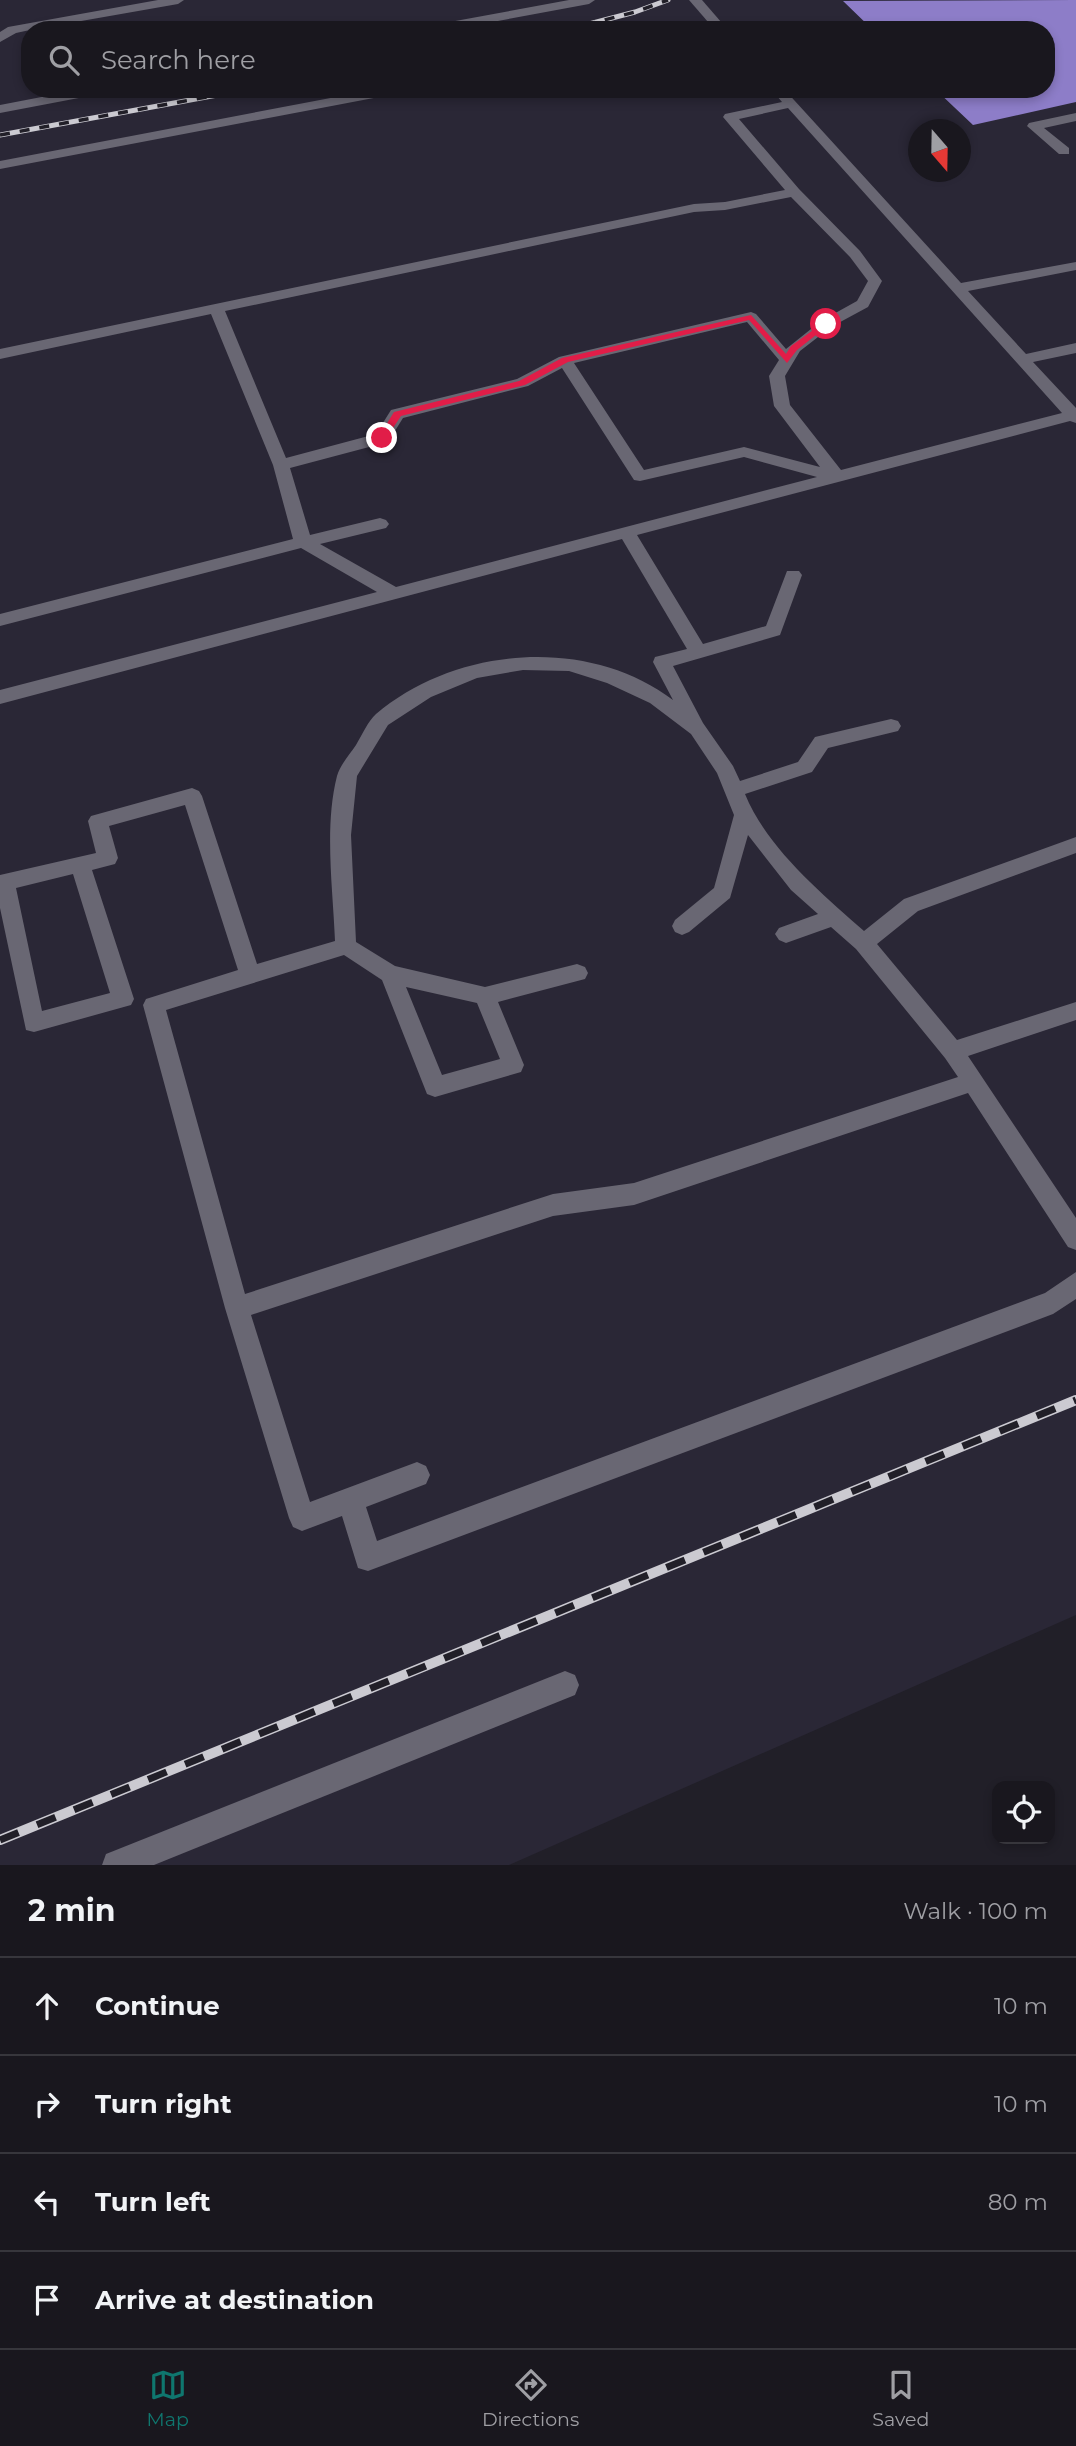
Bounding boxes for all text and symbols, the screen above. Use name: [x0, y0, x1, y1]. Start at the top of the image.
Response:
search box: [21, 21, 1055, 98]
icon: search: [45, 41, 83, 79]
text: Search here: [101, 44, 256, 76]
north arrow: [908, 119, 971, 182]
route start: [810, 308, 841, 339]
route end: [366, 422, 397, 453]
map controls: [992, 1781, 1055, 1844]
button: locate: [992, 1781, 1055, 1844]
text: 2 min: [28, 1892, 115, 1929]
text: Walk · 100 m: [903, 1897, 1048, 1925]
icon: ahead: [28, 1987, 66, 2025]
text: Continue: [95, 1990, 220, 2022]
text: 10 m: [994, 1992, 1048, 2020]
icon: right: [28, 2085, 66, 2123]
text: Turn right: [95, 2088, 231, 2120]
text: 10 m: [994, 2090, 1048, 2118]
icon: left: [28, 2183, 66, 2221]
text: Turn left: [95, 2186, 211, 2218]
text: 80 m: [988, 2188, 1048, 2216]
icon: arrive: [28, 2281, 66, 2319]
text: Arrive at destination: [95, 2284, 374, 2316]
tab: Map: [147, 2366, 189, 2431]
tab: Directions: [482, 2366, 579, 2431]
tab: Saved: [872, 2366, 929, 2431]

